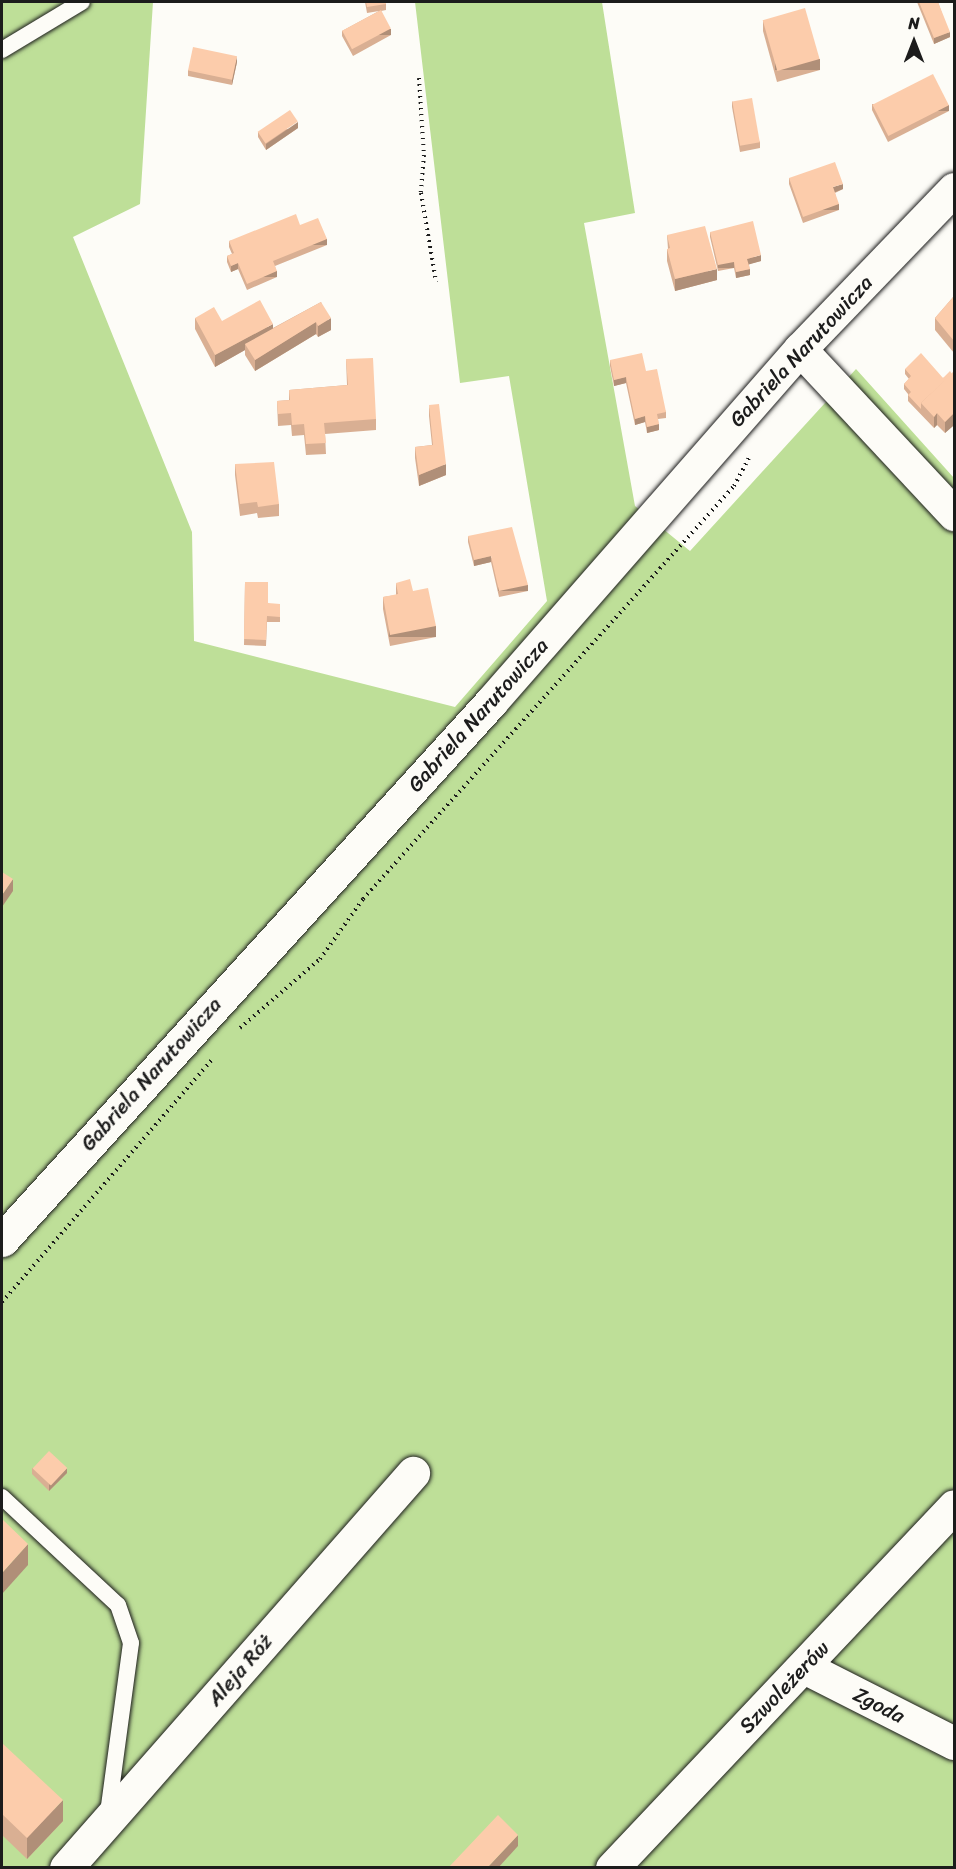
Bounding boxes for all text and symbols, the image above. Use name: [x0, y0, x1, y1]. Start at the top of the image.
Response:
text: N: [908, 9, 920, 38]
north arrow: [884, 12, 944, 72]
street label: Gabriela Narutowicza: [724, 270, 878, 432]
street label: Gabriela Narutowicza: [403, 633, 553, 797]
street label: Gabriela Narutowicza: [76, 992, 226, 1156]
street label: Aleja Róż: [202, 1629, 278, 1711]
street label: Szwoleżerów: [734, 1635, 834, 1739]
street label: Zgoda: [849, 1681, 909, 1729]

